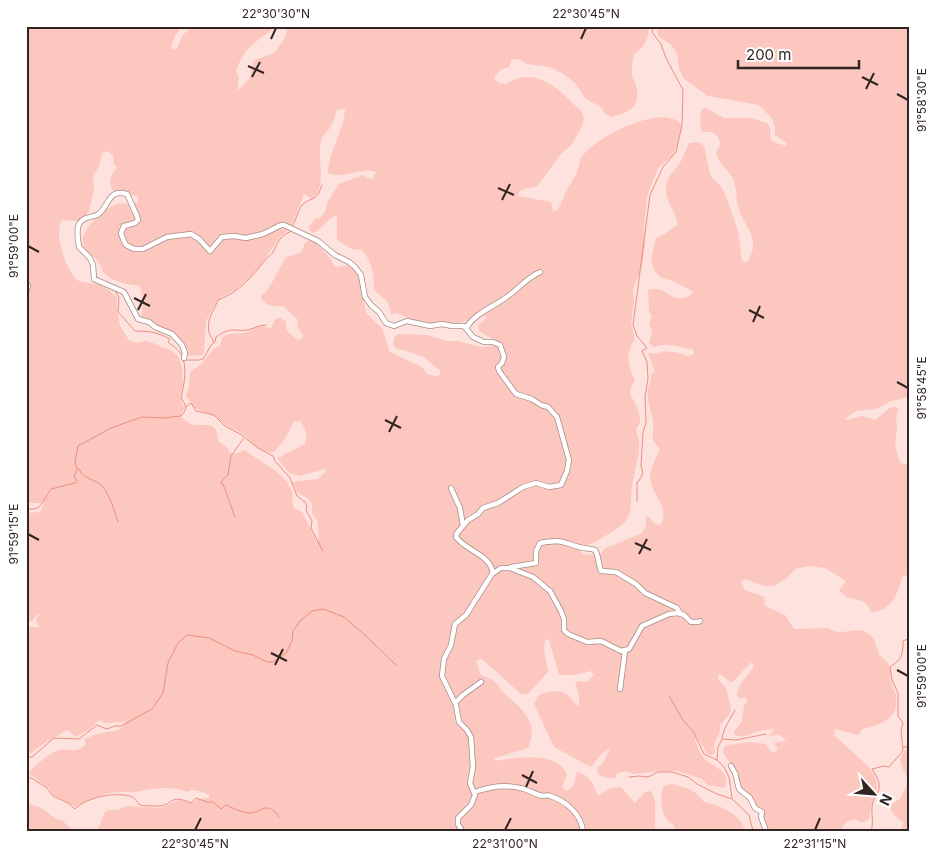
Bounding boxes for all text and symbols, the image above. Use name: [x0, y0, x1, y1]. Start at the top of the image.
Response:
text: 22°30'30"N: [242, 6, 310, 21]
text: 22°30'45"N: [552, 6, 620, 21]
scale bar: [738, 38, 860, 70]
text: 200 m: [746, 45, 791, 64]
text: 91°58'30"E: [914, 68, 929, 132]
text: 91°59'00"E: [6, 214, 21, 278]
text: 91°58'45"E: [914, 356, 929, 420]
text: 91°59'15"E: [6, 503, 21, 565]
text: 91°59'00"E: [914, 644, 929, 708]
north arrow: [848, 770, 898, 820]
text: N: [876, 791, 896, 808]
text: 22°30'45"N: [161, 836, 229, 851]
text: 22°31'00"N: [472, 836, 538, 851]
text: 22°31'15"N: [784, 836, 846, 851]

